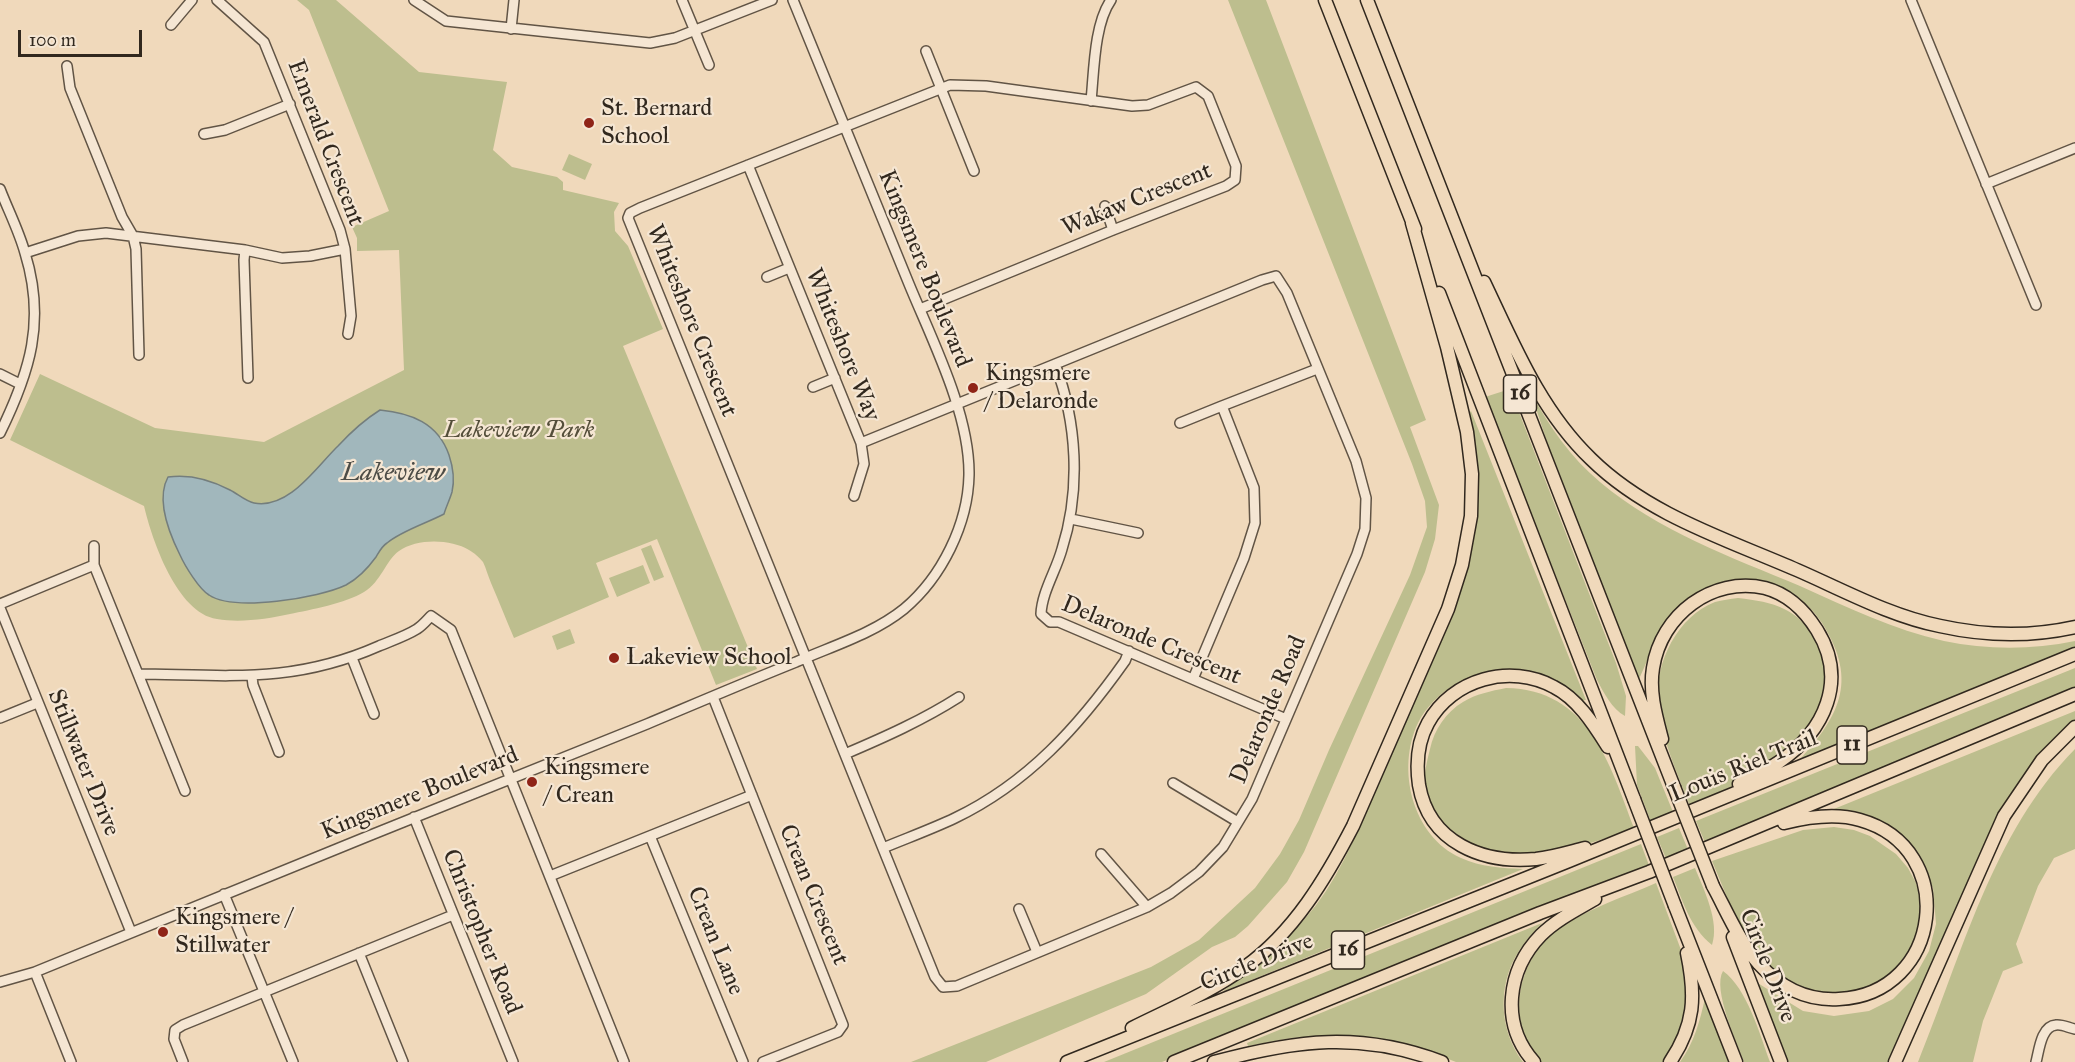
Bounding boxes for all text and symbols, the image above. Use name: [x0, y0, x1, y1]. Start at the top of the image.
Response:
scale bar: [21, 18, 146, 56]
text: 100 m: [29, 29, 76, 51]
street label: Emerald Crescent: [280, 56, 370, 230]
place label: St. Bernard School: [601, 95, 712, 151]
marker: St. Bernard School: [582, 116, 596, 130]
street label: Wakaw Crescent: [1058, 157, 1216, 243]
street label: Kingsmere Boulevard: [871, 166, 977, 372]
street label: Whiteshore Crescent: [639, 221, 743, 421]
street label: Whiteshore Way: [798, 264, 886, 426]
place label: Kingsmere / Delaronde: [985, 360, 1098, 416]
road number: 16: [1504, 375, 1537, 413]
marker: Kingsmere / Delaronde: [966, 381, 980, 395]
park label: Lakeview Park: [444, 417, 594, 445]
water label: Lakeview: [341, 458, 445, 490]
street label: Delaronde Crescent: [1057, 590, 1245, 692]
street label: Delaronde Road: [1225, 632, 1313, 788]
place label: Lakeview School: [626, 644, 792, 672]
marker: Lakeview School: [607, 651, 621, 665]
street label: Stillwater Drive: [41, 685, 125, 841]
street label: Louis Riel Trail: [1666, 724, 1822, 810]
road number: 11: [1837, 726, 1867, 764]
street label: Kingsmere Boulevard: [317, 741, 523, 847]
place label: Kingsmere / Crean: [544, 754, 649, 810]
marker: Kingsmere / Crean: [525, 775, 539, 789]
street label: Crean Crescent: [772, 821, 854, 969]
street label: Christopher Road: [435, 845, 527, 1019]
street label: Crean Lane: [680, 883, 750, 999]
place label: Kingsmere / Stillwater: [175, 904, 292, 960]
street label: Circle Drive: [1732, 905, 1802, 1027]
marker: Kingsmere / Stillwater: [156, 925, 170, 939]
street label: Circle Drive: [1196, 927, 1318, 999]
road number: 16: [1332, 931, 1364, 969]

